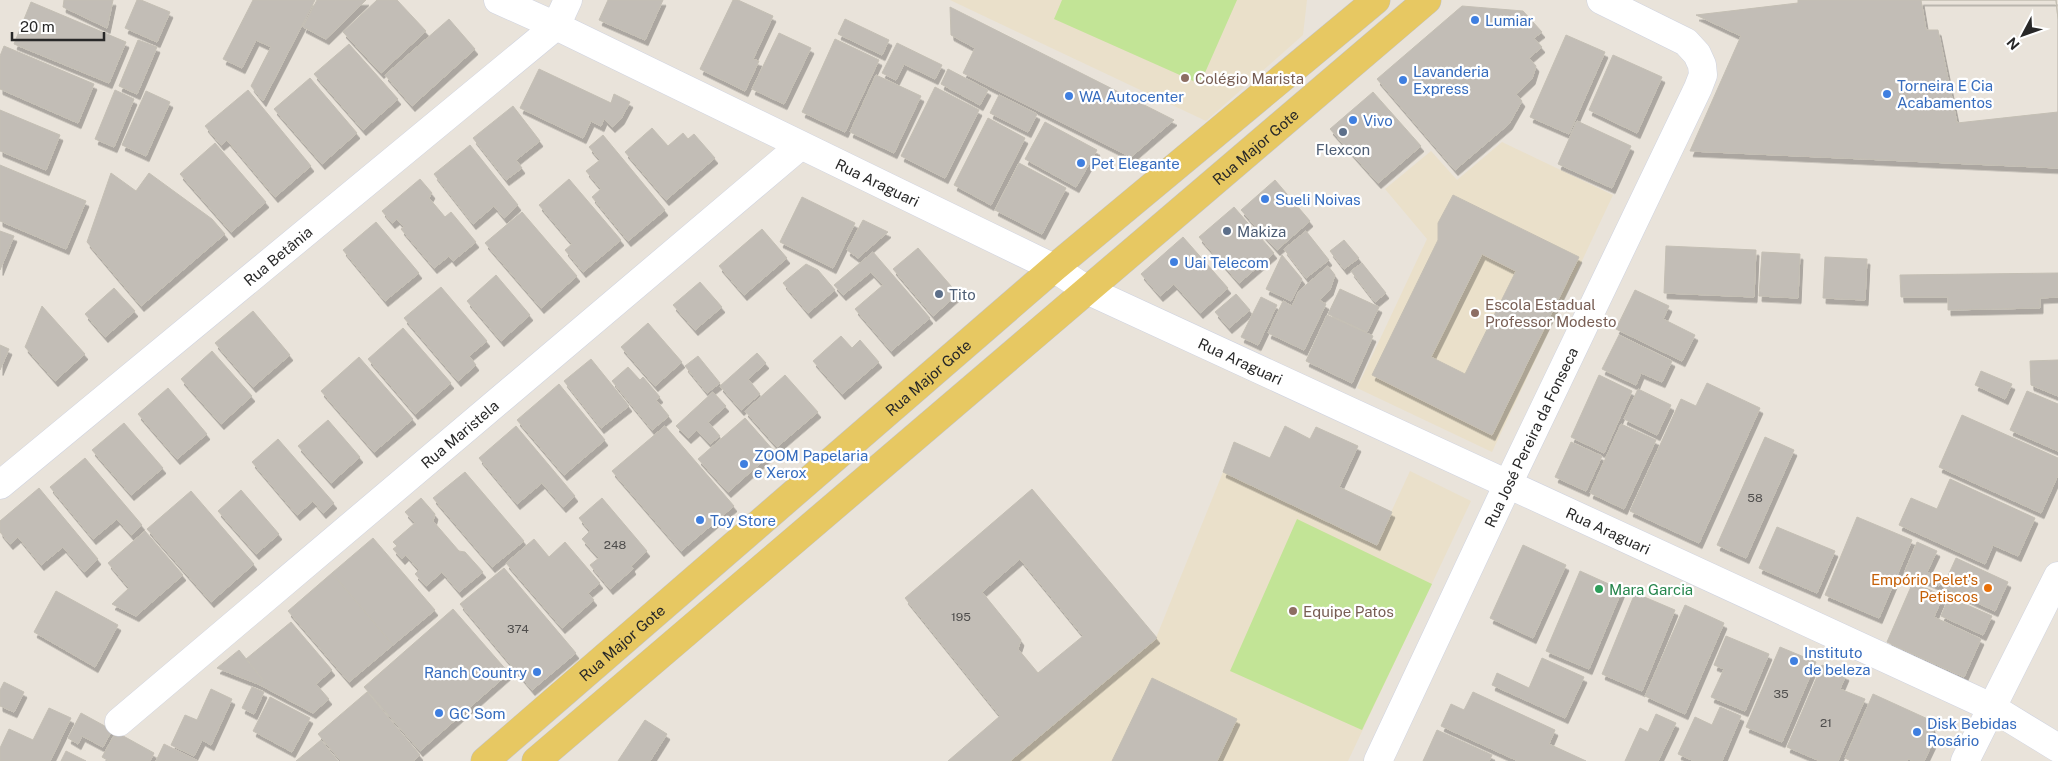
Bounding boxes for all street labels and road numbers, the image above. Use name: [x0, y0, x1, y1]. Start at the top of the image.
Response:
street label: Rua Major Gote: [1209, 105, 1302, 188]
street label: Rua Araguari: [833, 155, 922, 210]
street label: Rua Betânia: [240, 223, 315, 289]
street label: Rua Araguari: [1196, 334, 1285, 388]
street label: Rua Major Gote: [882, 336, 974, 419]
street label: Rua José Pereira da Fonseca: [1481, 345, 1581, 530]
street label: Rua Maristela: [417, 396, 502, 472]
street label: Rua Araguari: [1563, 504, 1653, 557]
street label: Rua Major Gote: [576, 601, 668, 684]

